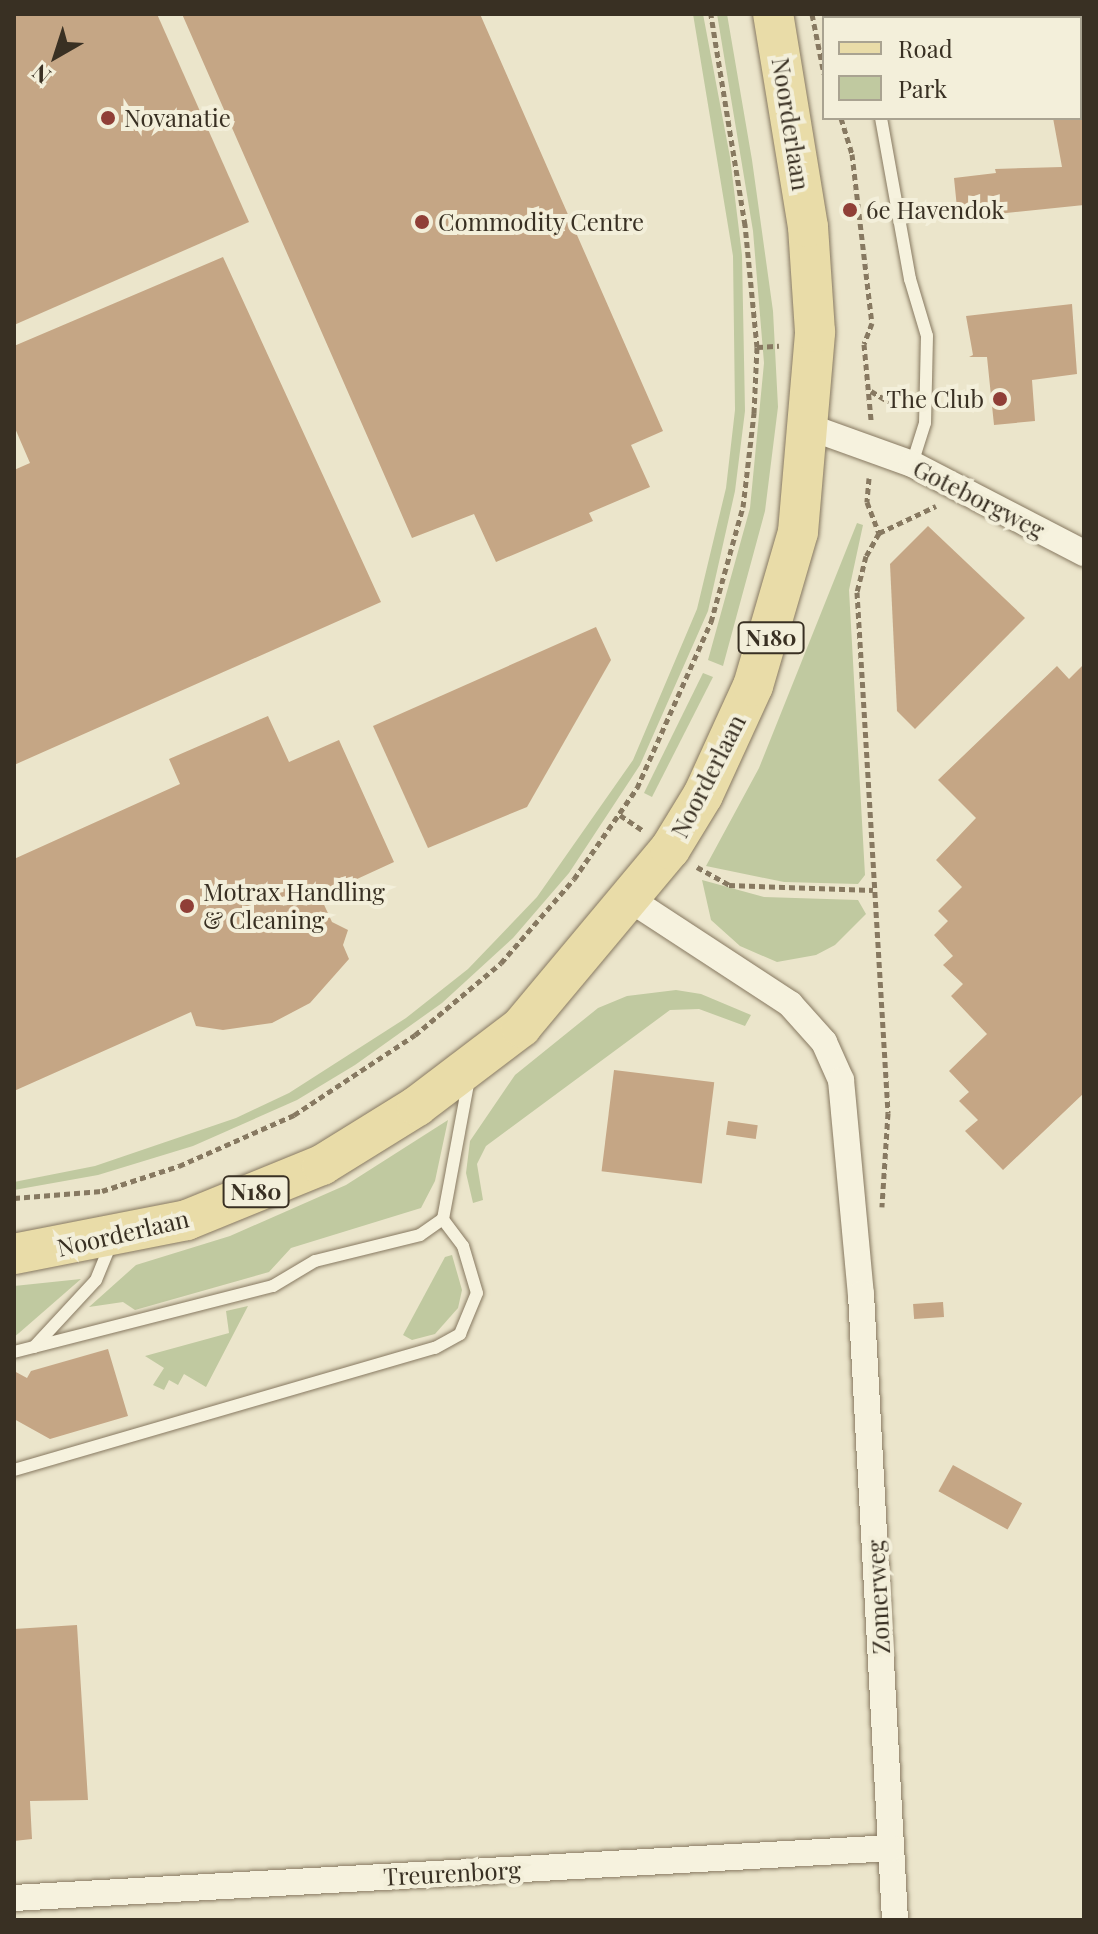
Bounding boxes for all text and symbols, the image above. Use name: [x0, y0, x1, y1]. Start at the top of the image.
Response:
north arrow: [16, 16, 96, 96]
legend: [822, 16, 1082, 120]
text: Road: [898, 32, 953, 64]
street label: Noorderlaan: [766, 55, 816, 193]
text: N: [25, 58, 57, 91]
text: Park: [898, 72, 947, 104]
place label: Novanatie: [124, 104, 231, 132]
marker: Novanatie: [99, 109, 117, 127]
place label: 6e Havendok: [866, 196, 1004, 224]
marker: 6e Havendok: [841, 201, 859, 219]
place label: Commodity Centre: [438, 208, 645, 236]
marker: Commodity Centre: [413, 213, 431, 231]
place label: The Club: [886, 385, 984, 413]
marker: The Club: [991, 390, 1009, 408]
street label: Goteborgweg: [909, 454, 1049, 544]
road number: N180: [737, 620, 805, 656]
street label: Noorderlaan: [665, 710, 751, 842]
place label: Motrax Handling & Cleaning: [203, 878, 385, 934]
marker: Motrax Handling & Cleaning: [178, 897, 196, 915]
road number: N180: [222, 1174, 290, 1210]
street label: Noorderlaan: [54, 1204, 192, 1262]
street label: Zomerweg: [861, 1539, 895, 1655]
street label: Treurenborg: [382, 1855, 522, 1891]

